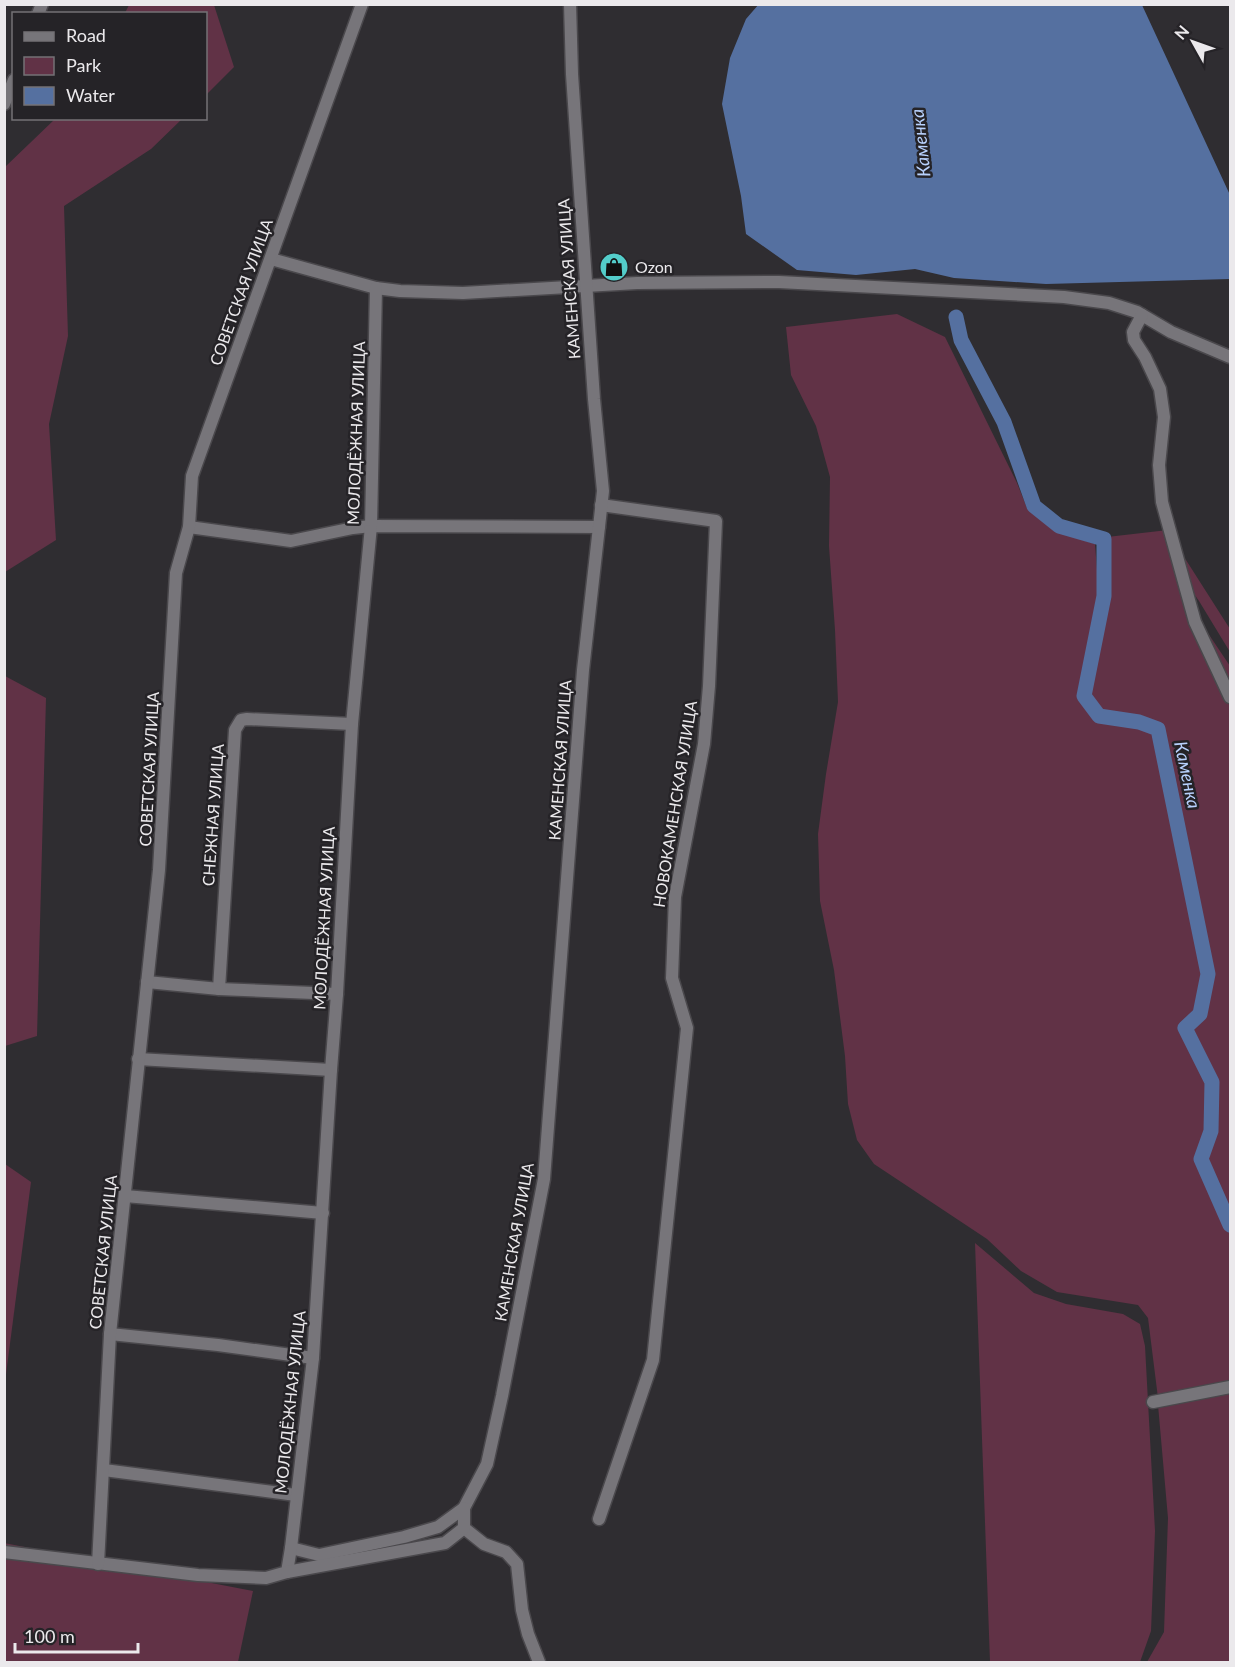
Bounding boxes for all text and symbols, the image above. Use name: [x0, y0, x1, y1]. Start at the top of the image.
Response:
legend: [12, 12, 207, 120]
north arrow: [1163, 12, 1223, 72]
text: N: [1170, 21, 1192, 43]
text: Road: [66, 24, 106, 46]
text: Park: [66, 54, 102, 76]
text: Water: [66, 84, 115, 106]
water label: Каменка: [905, 108, 935, 178]
street label: КАМЕНСКАЯ УЛИЦА: [553, 198, 584, 360]
street label: СОВЕТСКАЯ УЛИЦА: [205, 216, 276, 368]
shop icon: Ozon: [598, 251, 630, 283]
place label: Ozon: [635, 257, 673, 276]
street label: МОЛОДЁЖНАЯ УЛИЦА: [343, 341, 368, 525]
street label: КАМЕНСКАЯ УЛИЦА: [544, 679, 575, 841]
street label: СОВЕТСКАЯ УЛИЦА: [135, 691, 162, 847]
street label: НОВОКАМЕНСКАЯ УЛИЦА: [649, 699, 700, 909]
water label: Каменка: [1170, 739, 1206, 810]
street label: СНЕЖНАЯ УЛИЦА: [198, 743, 227, 887]
street label: МОЛОДЁЖНАЯ УЛИЦА: [309, 826, 338, 1010]
street label: КАМЕНСКАЯ УЛИЦА: [490, 1161, 537, 1323]
street label: СОВЕТСКАЯ УЛИЦА: [85, 1174, 120, 1330]
street label: МОЛОДЁЖНАЯ УЛИЦА: [270, 1309, 309, 1494]
scale bar: [15, 1616, 138, 1654]
text: 100 m: [24, 1625, 75, 1647]

